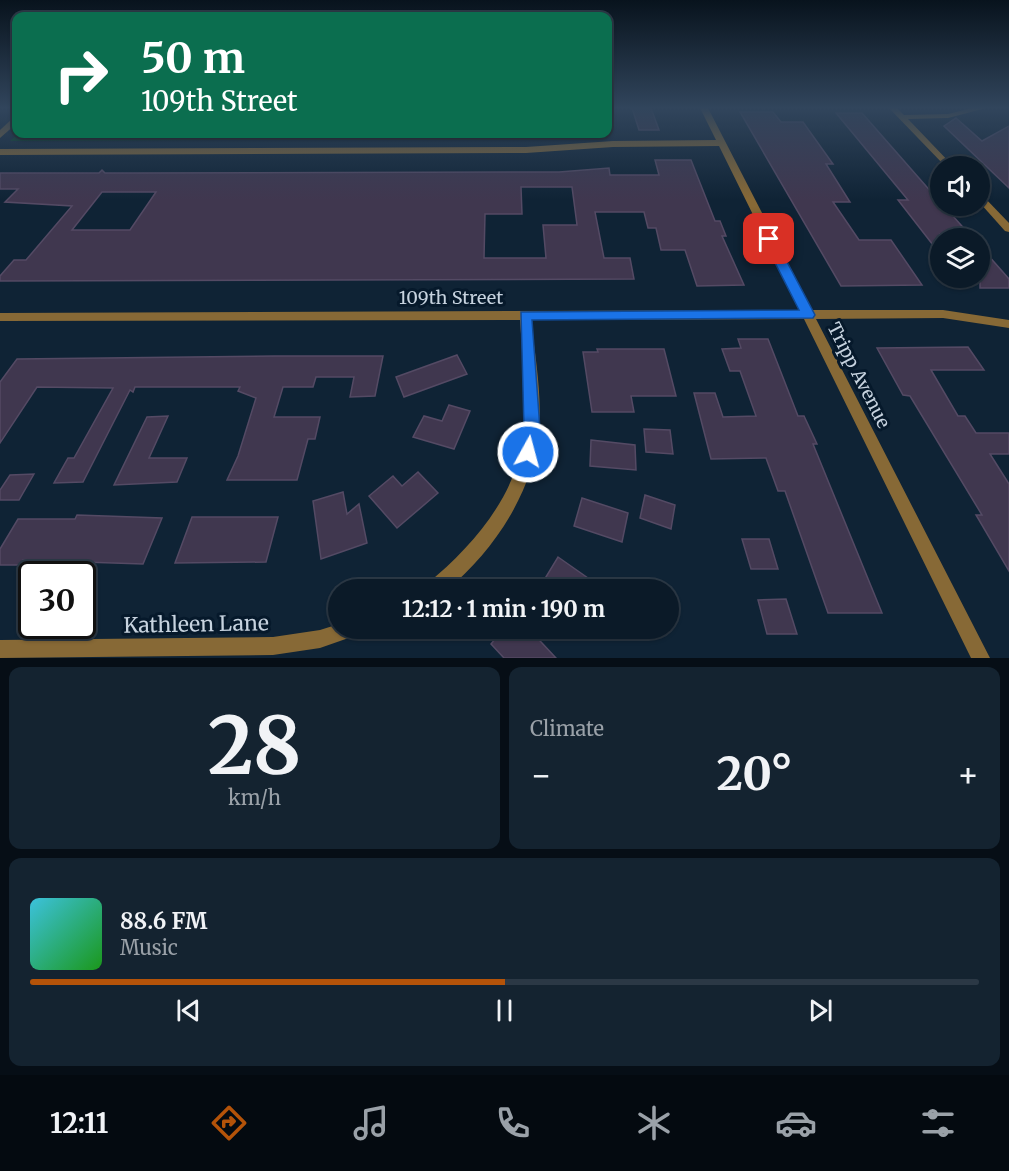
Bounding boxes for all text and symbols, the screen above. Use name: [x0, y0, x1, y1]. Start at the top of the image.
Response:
text: 50 m: [141, 32, 245, 84]
icon: right: [42, 36, 120, 114]
text: 109th Street: [141, 84, 298, 118]
map controls: [930, 156, 990, 288]
button: sound: [930, 156, 990, 216]
pin: [743, 213, 794, 264]
icon: arrive: [752, 222, 785, 255]
button: layers: [930, 228, 990, 288]
street label: 109th Street: [399, 286, 503, 309]
street label: Tripp Avenue: [822, 318, 896, 432]
position arrow: [496, 420, 560, 484]
speed limit sign: 30: [18, 561, 96, 639]
text: 12:12 · 1 min · 190 m: [402, 595, 605, 623]
street label: Kathleen Lane: [123, 609, 269, 639]
text: 28: [208, 697, 301, 795]
text: Climate: [530, 716, 604, 741]
text: 20°: [716, 746, 793, 802]
text: −: [530, 755, 552, 796]
text: +: [957, 755, 979, 796]
text: km/h: [228, 785, 281, 810]
text: 88.6 FM: [120, 907, 207, 935]
text: Music: [120, 935, 178, 960]
icon: previous: [172, 994, 205, 1027]
icon: pause: [488, 994, 521, 1027]
icon: next: [804, 994, 837, 1027]
icon: directions: [208, 1102, 250, 1144]
icon: music: [350, 1102, 392, 1144]
icon: phone: [492, 1102, 534, 1144]
icon: climate: [633, 1102, 675, 1144]
icon: car: [775, 1102, 817, 1144]
icon: filters: [917, 1102, 959, 1144]
text: 12:11: [50, 1106, 108, 1140]

